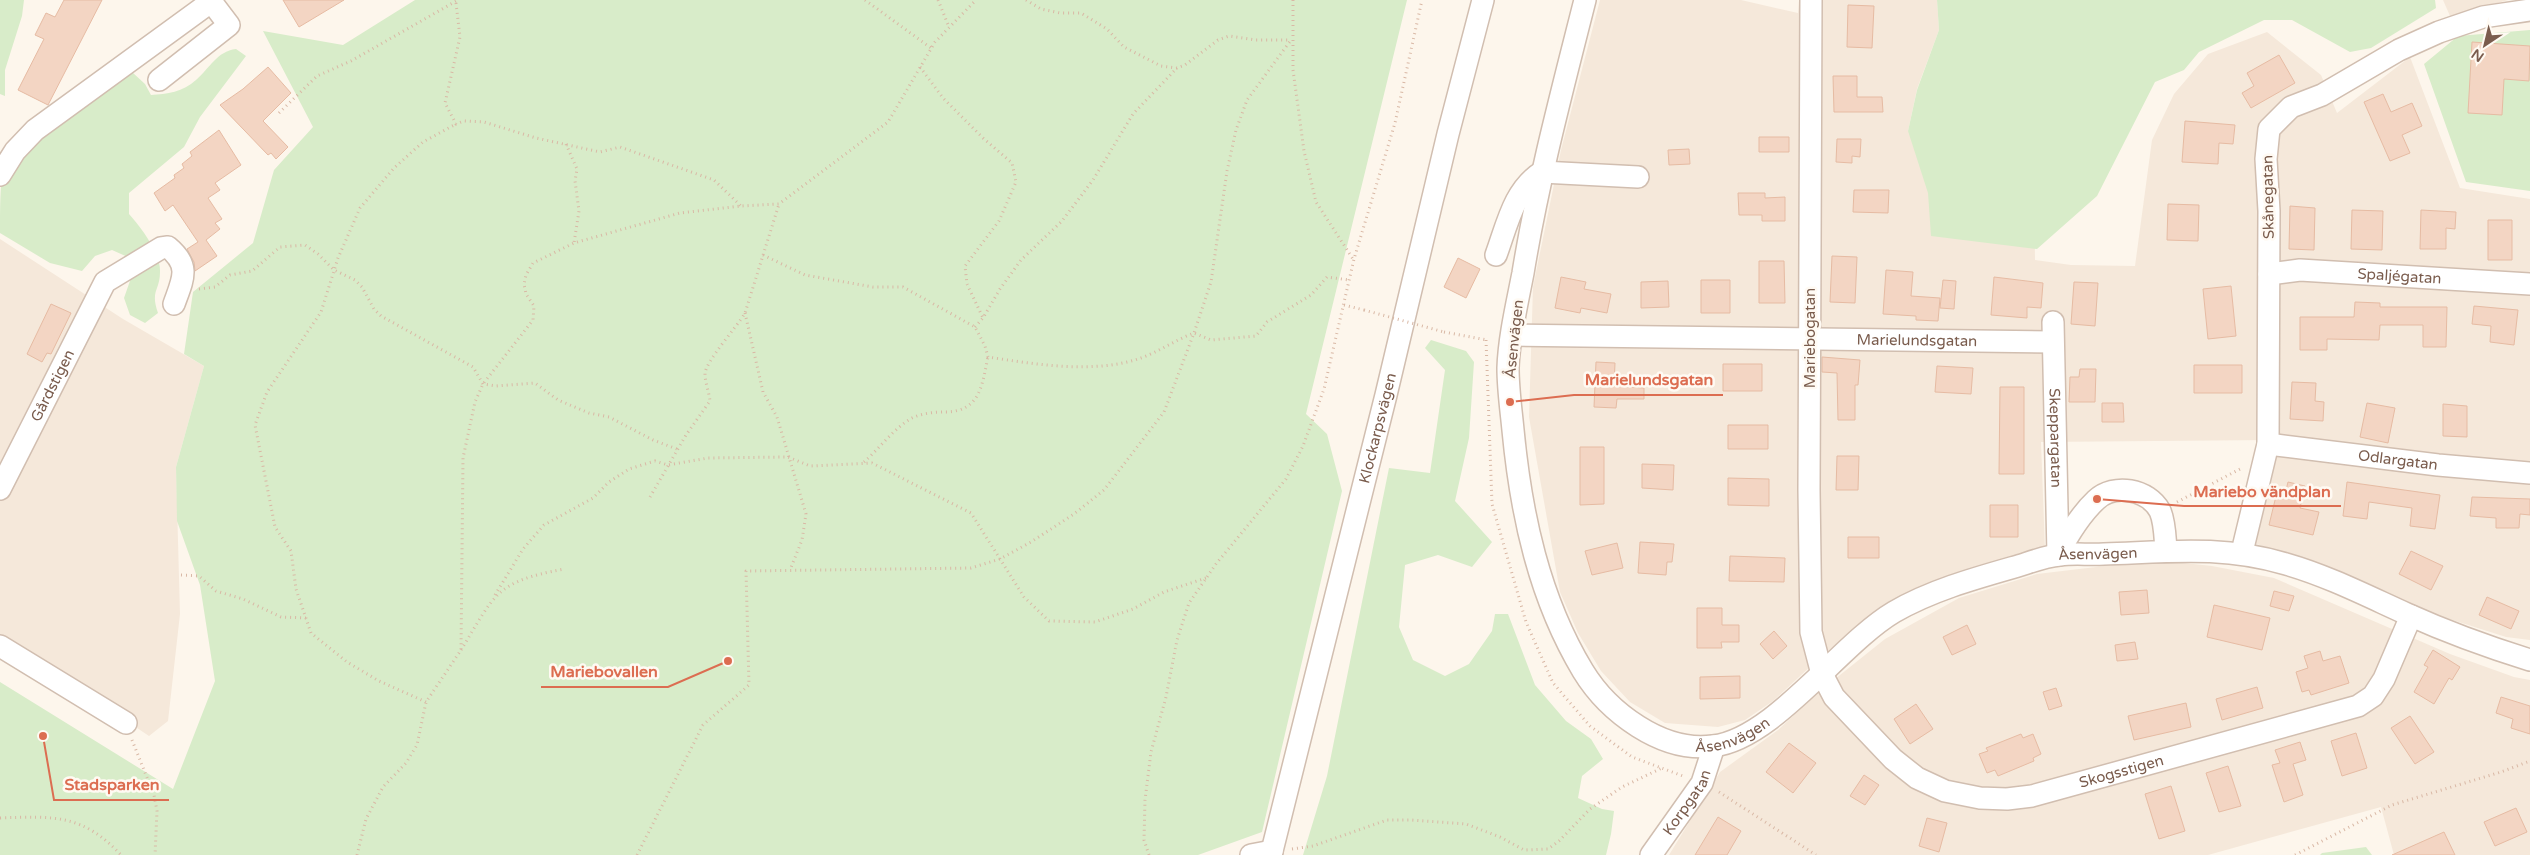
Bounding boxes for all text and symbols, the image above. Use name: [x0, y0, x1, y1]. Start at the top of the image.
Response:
north arrow: [2460, 20, 2510, 70]
text: N: [2468, 45, 2487, 65]
street label: Skånegatan: [2258, 155, 2278, 239]
street label: Spaljégatan: [2357, 265, 2442, 288]
street label: Mariebogatan: [1801, 288, 1819, 388]
street label: Åsenvägen: [1501, 299, 1527, 379]
street label: Marielundsgatan: [1857, 330, 1977, 350]
street label: Gårdstigen: [27, 346, 78, 425]
callout: Marielundsgatan: [1574, 364, 1723, 395]
text: Marielundsgatan: [1585, 370, 1713, 390]
street label: Klockarpsvägen: [1355, 371, 1400, 485]
street label: Skeppargatan: [2045, 388, 2066, 488]
street label: Odlargatan: [2357, 446, 2439, 474]
callout: Mariebo vändplan: [2184, 475, 2341, 506]
text: Mariebo vändplan: [2193, 482, 2331, 502]
street label: Åsenvägen: [2057, 544, 2138, 564]
callout: Mariebovallen: [541, 656, 668, 687]
text: Mariebovallen: [550, 662, 658, 682]
street label: Åsenvägen: [1695, 713, 1773, 756]
street label: Skogsstigen: [2077, 751, 2166, 792]
street label: Korpgatan: [1659, 767, 1715, 839]
callout: Stadsparken: [54, 769, 169, 800]
text: Stadsparken: [65, 775, 159, 795]

